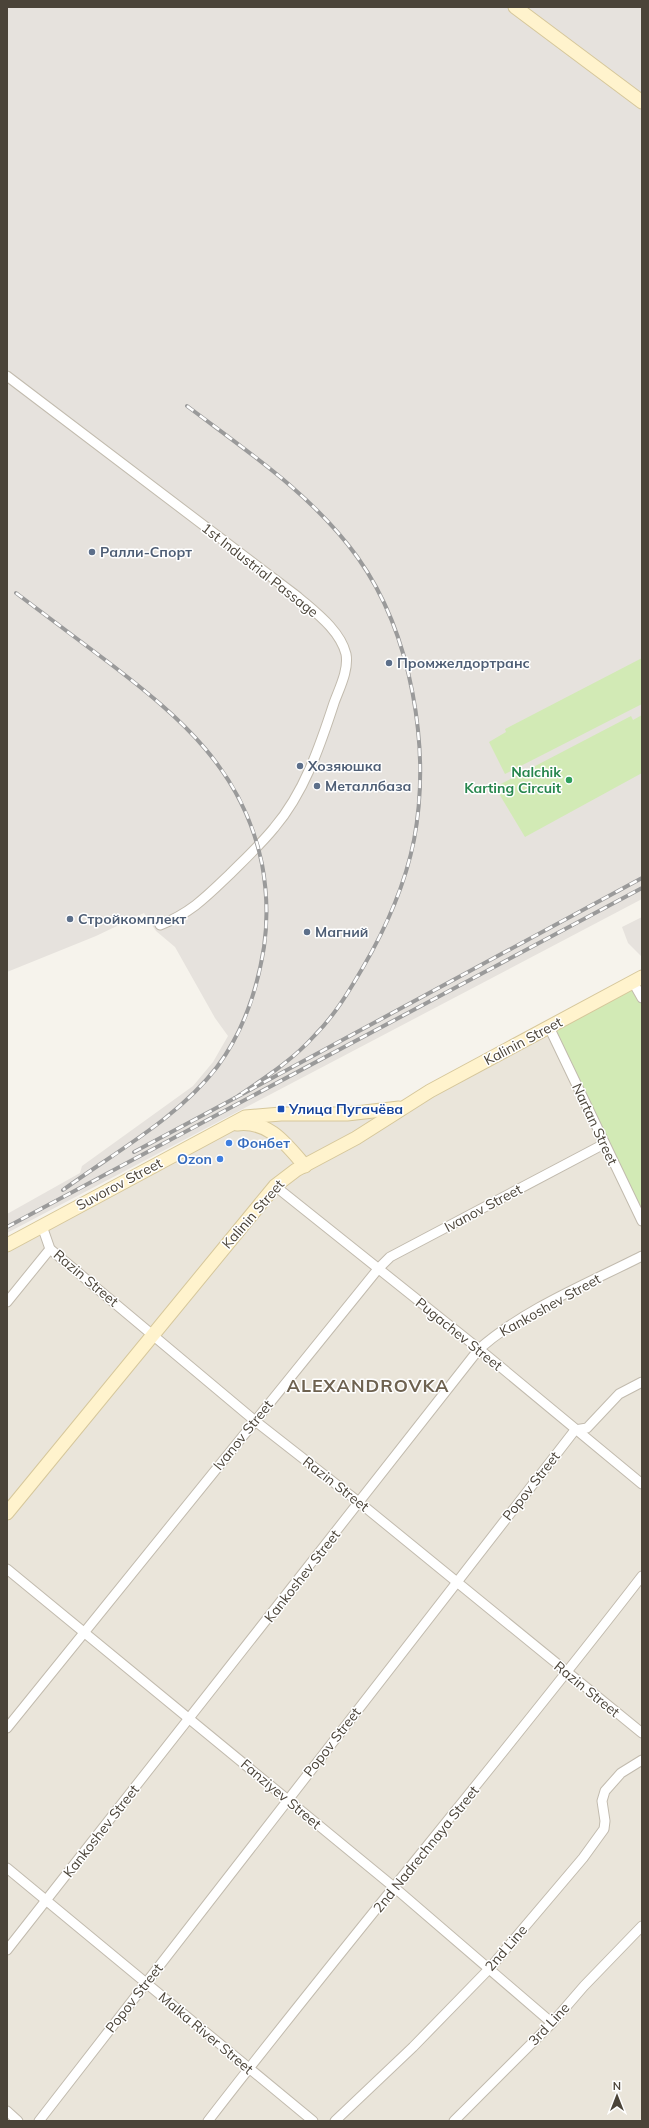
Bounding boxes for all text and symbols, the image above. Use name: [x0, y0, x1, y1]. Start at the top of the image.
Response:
street label: 1st Industrial Passage: [198, 519, 322, 621]
place label: Ралли-Спорт: [100, 543, 192, 561]
marker: Ралли-Спорт: [87, 547, 97, 557]
place label: Промжелдортранс: [397, 654, 530, 672]
marker: Промжелдортранс: [384, 658, 394, 668]
place label: Хозяюшка: [307, 757, 382, 775]
marker: Хозяюшка: [295, 761, 305, 771]
place label: Nalchik Karting Circuit: [464, 763, 562, 797]
marker: Nalchik Karting Circuit: [564, 775, 574, 785]
place label: Металлбаза: [325, 777, 411, 795]
marker: Металлбаза: [312, 781, 322, 791]
place label: Стройкомплект: [78, 910, 187, 928]
marker: Стройкомплект: [65, 914, 75, 924]
place label: Магний: [315, 923, 368, 941]
marker: Магний: [302, 927, 312, 937]
street label: Kalinin Street: [481, 1013, 565, 1069]
street label: Nartan Street: [568, 1080, 622, 1168]
place label: Улица Пугачёва: [288, 1100, 403, 1118]
marker: Улица Пугачёва: [276, 1104, 286, 1114]
place label: Фонбет: [237, 1134, 290, 1152]
marker: Фонбет: [224, 1138, 234, 1148]
place label: Ozon: [177, 1150, 212, 1168]
street label: Suvorov Street: [73, 1154, 165, 1214]
marker: Ozon: [215, 1154, 225, 1164]
street label: Kalinin Street: [218, 1176, 288, 1252]
street label: Ivanov Street: [441, 1180, 525, 1236]
street label: Razin Street: [50, 1246, 122, 1310]
street label: Kankoshev Street: [496, 1270, 604, 1340]
street label: Pugachev Street: [412, 1294, 506, 1375]
district label: ALEXANDROVKA: [286, 1374, 450, 1397]
street label: Ivanov Street: [209, 1396, 277, 1474]
street label: Popov Street: [498, 1448, 564, 1524]
street label: Razin Street: [299, 1453, 373, 1516]
street label: Kankoshev Street: [260, 1526, 344, 1626]
street label: Razin Street: [551, 1657, 624, 1721]
street label: Popov Street: [299, 1704, 365, 1780]
street label: Fanziyev Street: [237, 1755, 325, 1833]
street label: Kankoshev Street: [59, 1781, 143, 1881]
street label: 2nd Nadrechnaya Street: [369, 1782, 483, 1916]
street label: 2nd Line: [481, 1921, 531, 1975]
street label: Popov Street: [101, 1960, 167, 2036]
street label: Malka River Street: [155, 1988, 257, 2078]
street label: 3rd Line: [525, 1999, 573, 2049]
north arrow: [597, 2076, 637, 2116]
text: N: [613, 2079, 621, 2093]

